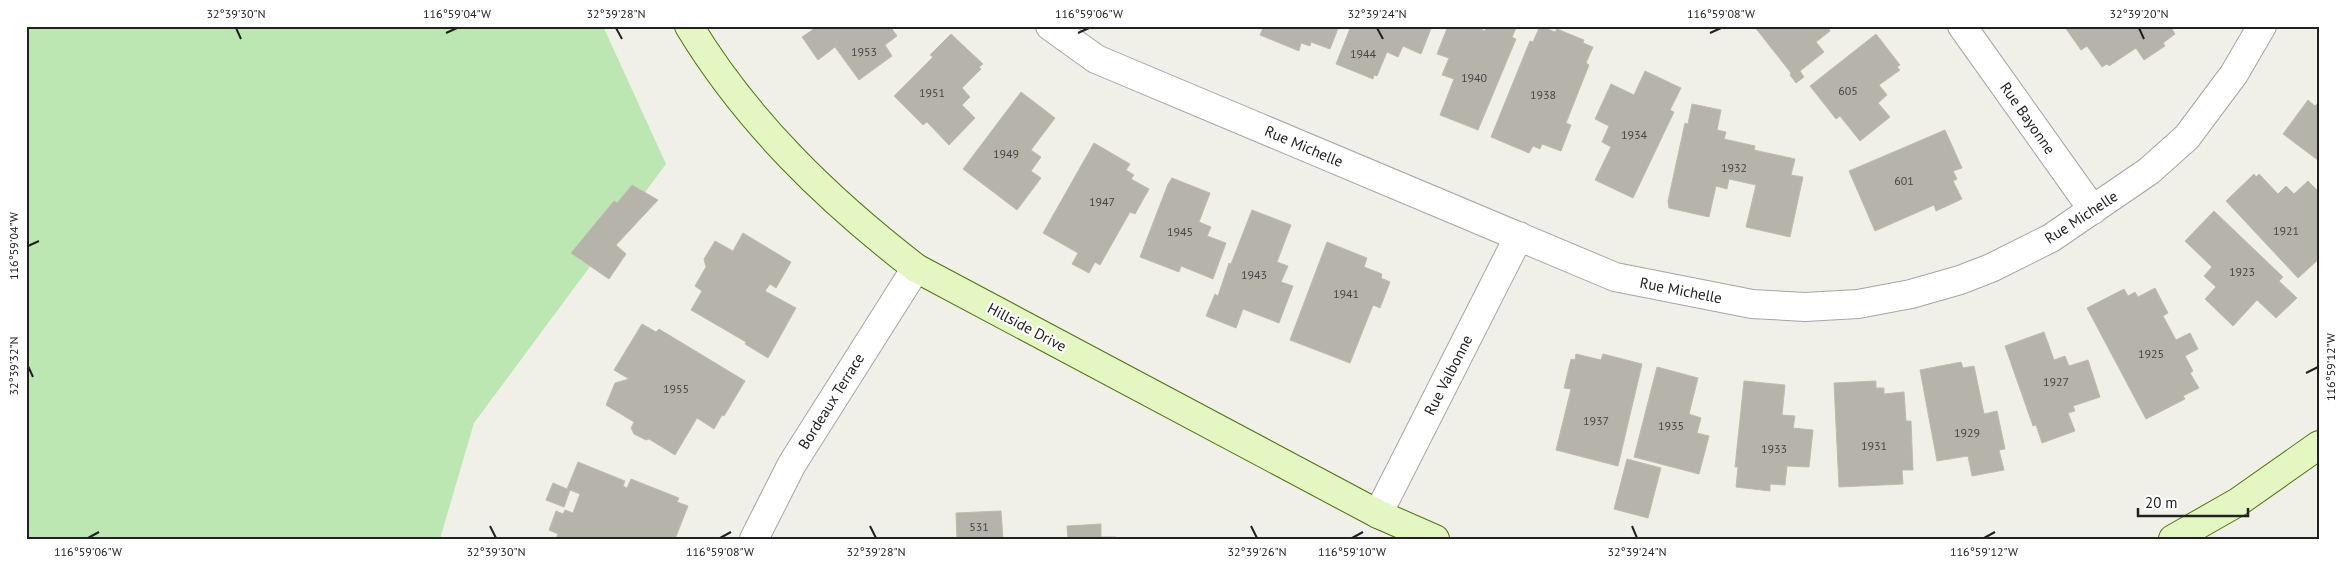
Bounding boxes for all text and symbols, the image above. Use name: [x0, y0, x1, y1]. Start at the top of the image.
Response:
text: 32°39'30"N: [206, 6, 266, 21]
text: 116°59'04"W: [423, 6, 491, 21]
text: 32°39'28"N: [586, 6, 646, 21]
text: 116°59'06"W: [1055, 6, 1123, 21]
text: 32°39'24"N: [1347, 6, 1407, 21]
text: 116°59'08"W: [1687, 6, 1755, 21]
text: 32°39'20"N: [2109, 6, 2169, 21]
house number: 1953: [851, 44, 877, 59]
house number: 1944: [1350, 46, 1377, 61]
house number: 1940: [1461, 70, 1488, 85]
street label: Rue Bayonne: [1996, 78, 2060, 158]
house number: 605: [1838, 83, 1858, 98]
house number: 1951: [919, 85, 945, 100]
house number: 1938: [1530, 87, 1556, 102]
street label: Rue Michelle: [1262, 121, 1346, 171]
house number: 1934: [1621, 127, 1648, 142]
house number: 1949: [993, 146, 1019, 161]
house number: 1932: [1721, 160, 1747, 175]
house number: 601: [1894, 173, 1914, 188]
street label: Rue Michelle: [2041, 186, 2121, 248]
house number: 1947: [1089, 194, 1115, 209]
text: 116°59'04"W: [6, 212, 21, 280]
house number: 1921: [2273, 223, 2299, 238]
house number: 1945: [1167, 224, 1193, 239]
house number: 1923: [2229, 264, 2255, 279]
house number: 1943: [1241, 267, 1267, 282]
street label: Rue Michelle: [1638, 273, 1724, 307]
house number: 1941: [1333, 286, 1359, 301]
street label: Hillside Drive: [984, 298, 1070, 356]
street label: Rue Valbonne: [1420, 332, 1476, 418]
text: 116°59'12"W: [2323, 333, 2338, 401]
text: 32°39'32"N: [6, 336, 21, 396]
house number: 1925: [2138, 346, 2164, 361]
street label: Bordeaux Terrace: [794, 349, 868, 453]
house number: 1927: [2043, 374, 2069, 389]
house number: 1955: [663, 381, 689, 396]
house number: 1937: [1583, 413, 1609, 428]
house number: 1935: [1658, 418, 1684, 433]
house number: 1929: [1954, 425, 1980, 440]
house number: 1931: [1861, 438, 1887, 453]
house number: 1933: [1761, 441, 1787, 456]
scale bar: [2138, 485, 2248, 517]
text: 20 m: [2145, 493, 2178, 512]
house number: 531: [969, 519, 989, 534]
text: 116°59'06"W: [54, 544, 122, 559]
text: 32°39'30"N: [466, 544, 526, 559]
text: 116°59'08"W: [686, 544, 754, 559]
text: 32°39'28"N: [846, 544, 906, 559]
text: 32°39'26"N: [1227, 544, 1287, 559]
text: 116°59'10"W: [1318, 544, 1386, 559]
text: 32°39'24"N: [1607, 544, 1667, 559]
text: 116°59'12"W: [1950, 544, 2018, 559]

